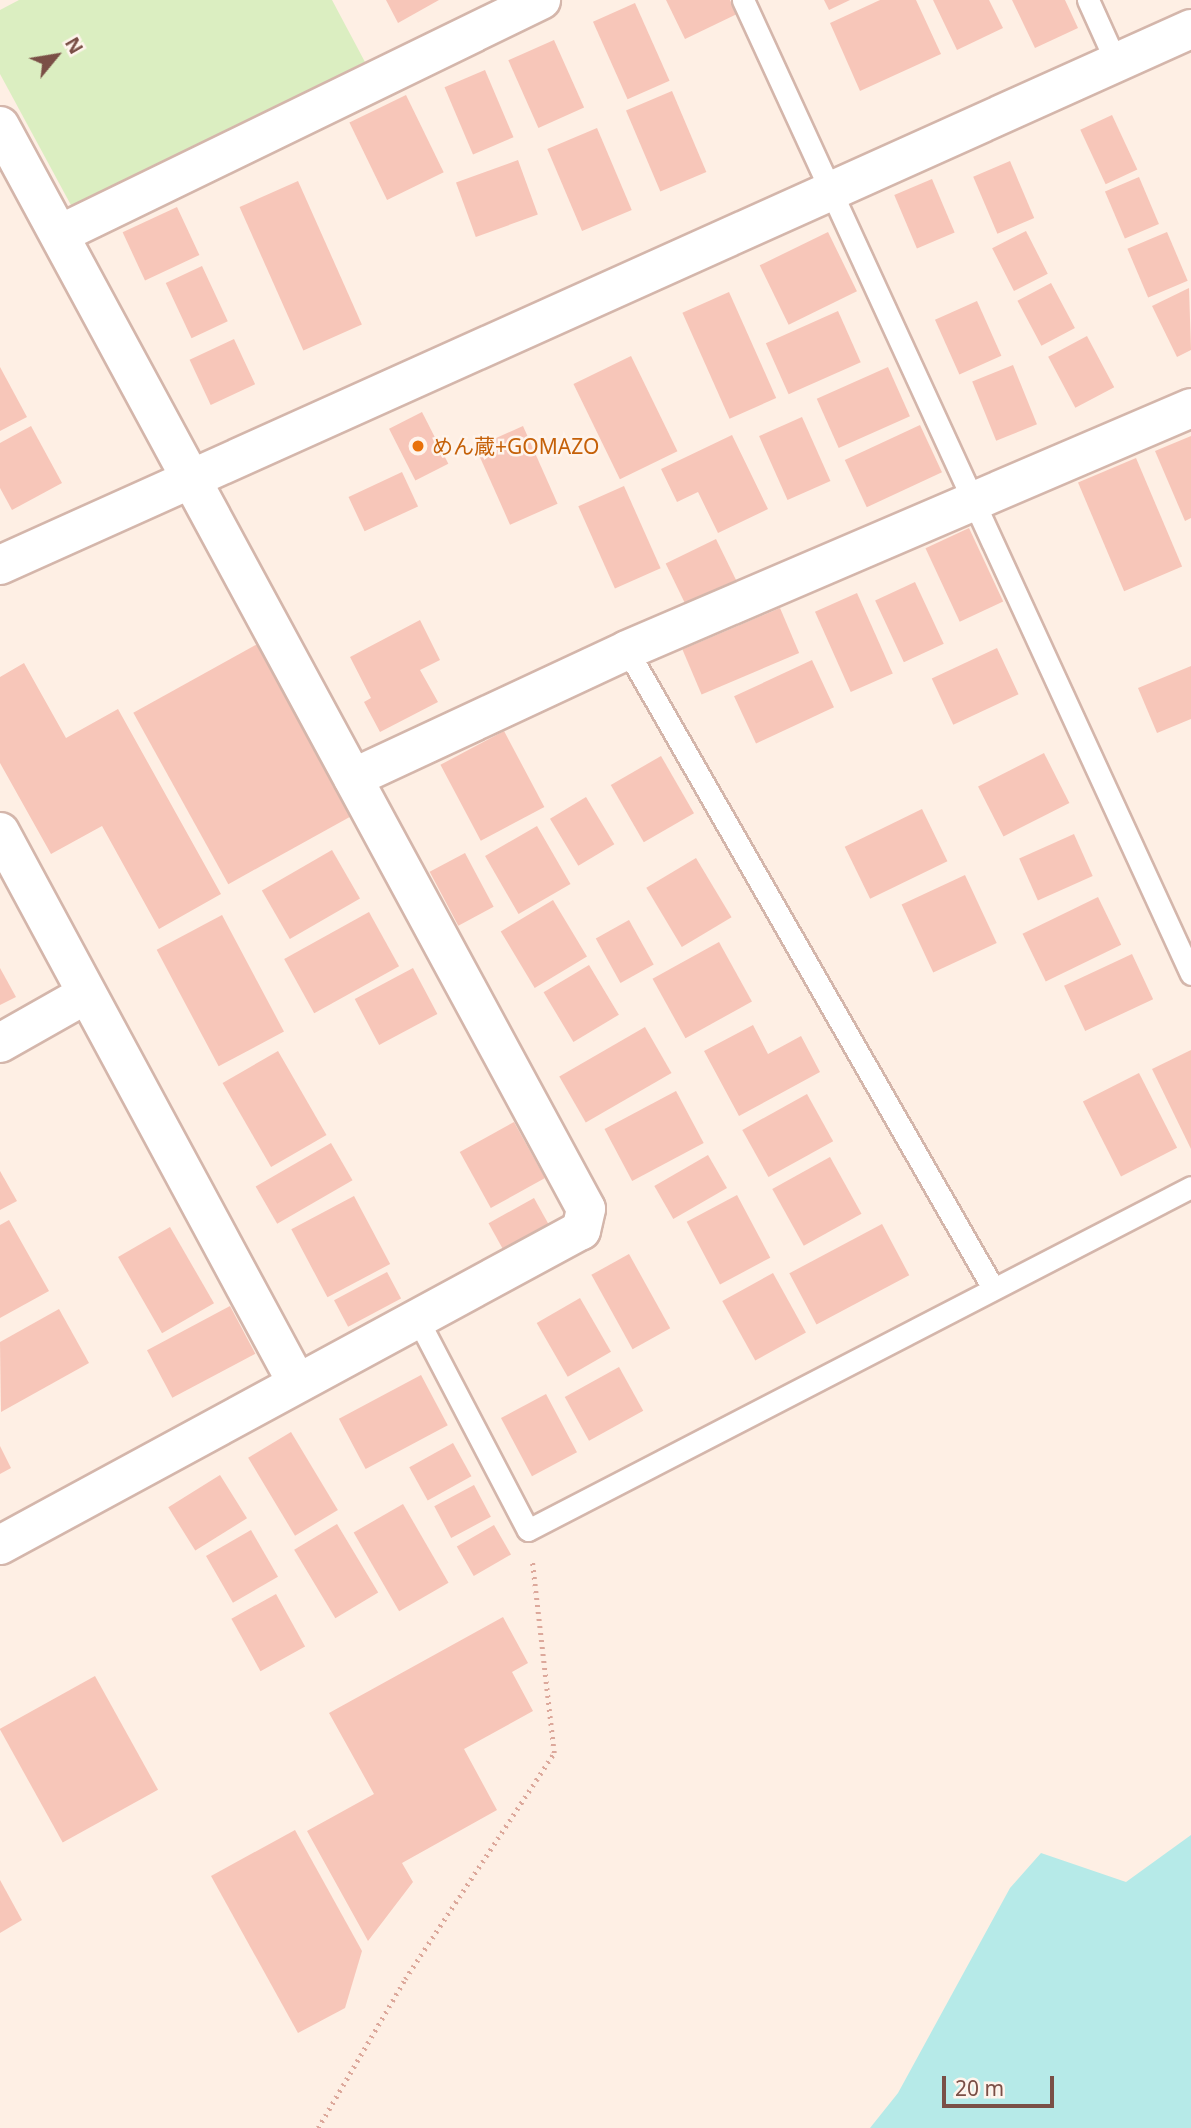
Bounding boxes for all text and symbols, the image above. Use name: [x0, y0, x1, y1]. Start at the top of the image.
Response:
north arrow: [21, 21, 91, 91]
text: N: [59, 32, 89, 59]
place label: めん蔵+GOMAZO: [432, 433, 599, 459]
marker: めん蔵+GOMAZO: [410, 438, 426, 454]
scale bar: [946, 2062, 1058, 2106]
text: 20 m: [955, 2074, 1004, 2102]

